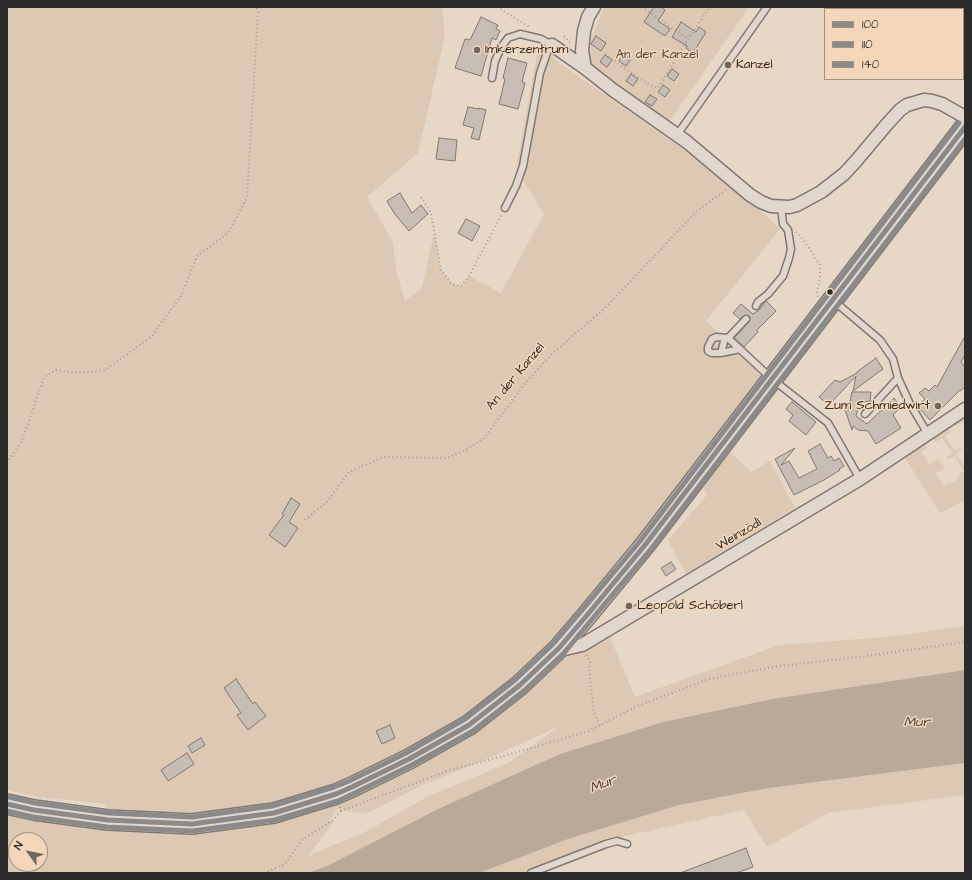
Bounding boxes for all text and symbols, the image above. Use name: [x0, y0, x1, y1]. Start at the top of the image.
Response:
legend: [824, 8, 964, 80]
text: 100: [862, 16, 879, 33]
text: 110: [862, 36, 873, 53]
place label: Imkerzentrum: [485, 42, 568, 58]
marker: Imkerzentrum: [472, 45, 482, 55]
park label: An der Kanzel: [616, 47, 698, 63]
text: 140: [862, 56, 879, 73]
place label: Kanzel: [736, 57, 772, 73]
marker: Kanzel: [723, 60, 733, 70]
unlabelled marker: [825, 287, 835, 297]
street label: An der Kanzel: [483, 340, 549, 414]
place label: Zum Schmiedwirt: [824, 398, 930, 414]
marker: Zum Schmiedwirt: [933, 401, 943, 411]
street label: Weinzödl: [713, 515, 765, 555]
place label: Leopold Schöberl: [637, 598, 743, 614]
marker: Leopold Schöberl: [624, 601, 634, 611]
water label: Mur: [904, 715, 930, 731]
water label: Mur: [588, 772, 618, 798]
north arrow: [8, 832, 48, 872]
text: N: [10, 839, 27, 853]

